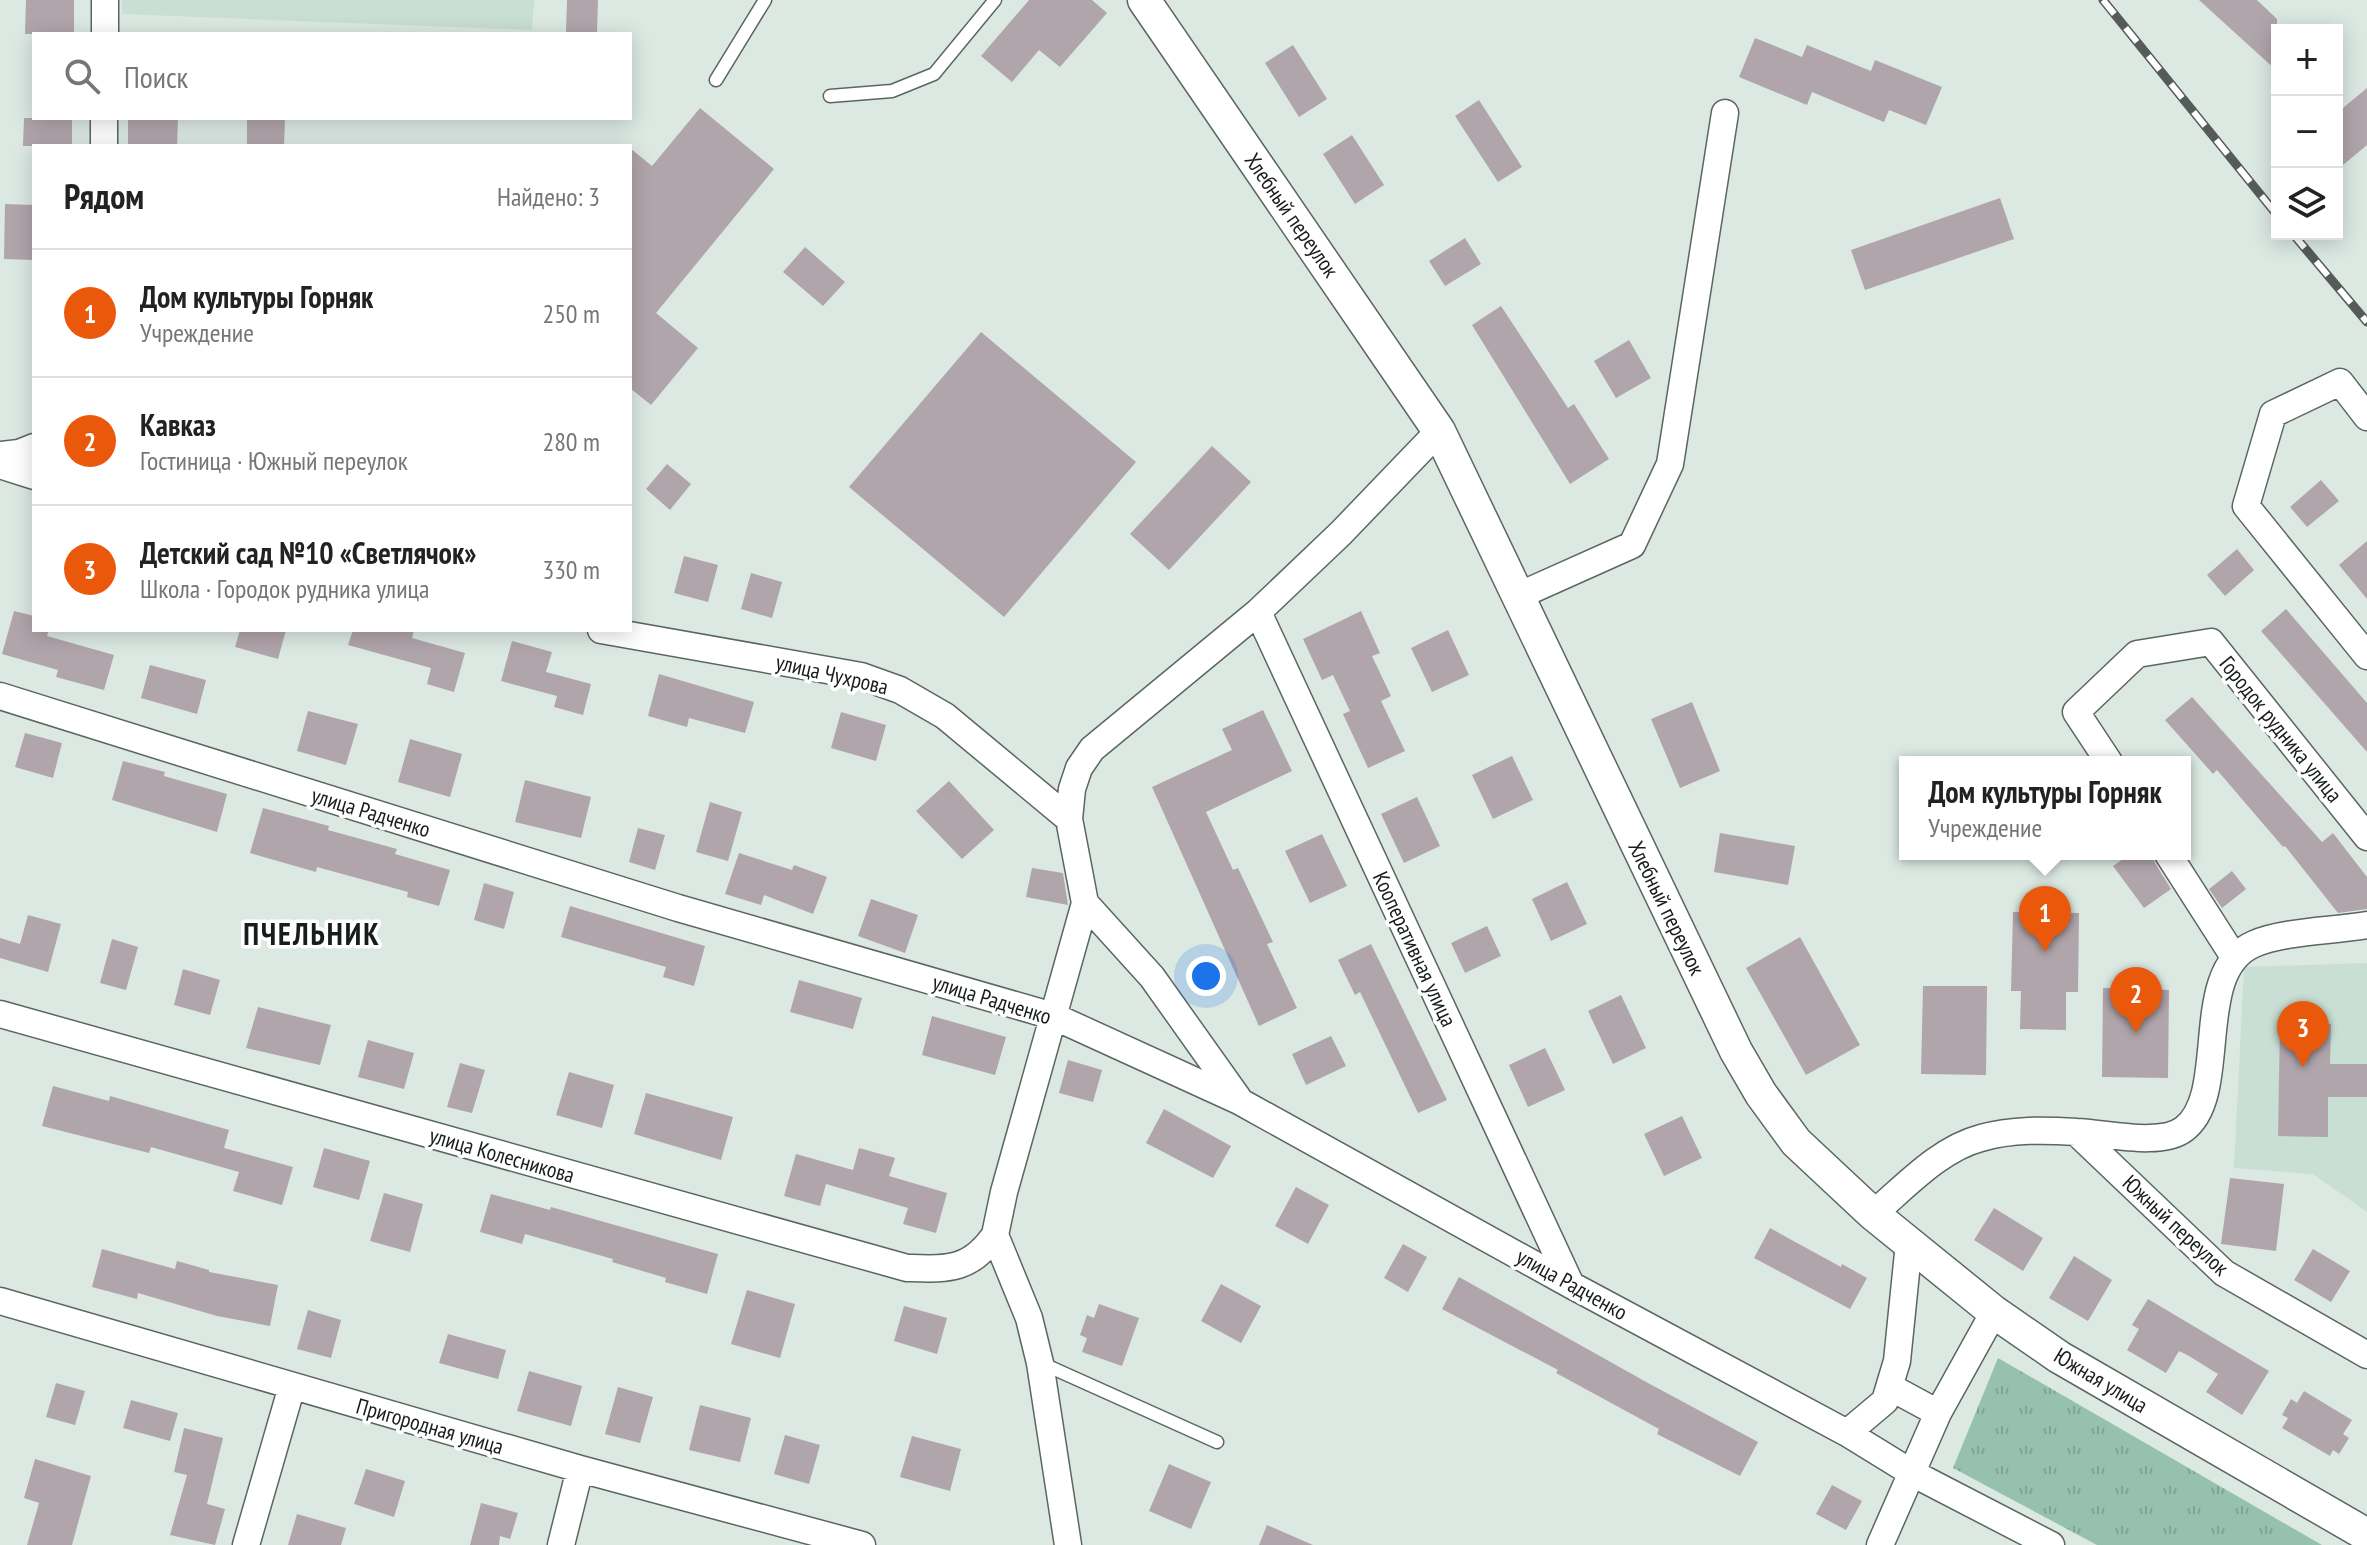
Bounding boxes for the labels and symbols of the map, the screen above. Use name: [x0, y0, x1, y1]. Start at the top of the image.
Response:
street label: Хлебный переулок: [1239, 147, 1346, 283]
street label: улица Чухрова: [773, 647, 891, 701]
street label: Городок рудника улица: [2213, 650, 2349, 808]
street label: улица Радченко: [308, 781, 434, 843]
street label: Хлебный переулок: [1622, 836, 1712, 980]
street label: Кооперативная улица: [1367, 867, 1463, 1031]
pin: 1: [2019, 886, 2071, 952]
district label: ПЧЕЛЬНИК: [243, 914, 381, 953]
your location: [1186, 956, 1226, 996]
pin: 2: [2110, 967, 2162, 1033]
street label: улица Радченко: [929, 968, 1055, 1030]
pin: 3: [2277, 1001, 2329, 1067]
street label: улица Колесникова: [426, 1121, 578, 1189]
street label: Южный переулок: [2117, 1169, 2235, 1282]
street label: улица Радченко: [1512, 1242, 1632, 1326]
street label: Южная улица: [2049, 1341, 2153, 1419]
street label: Пригородная улица: [353, 1392, 507, 1460]

